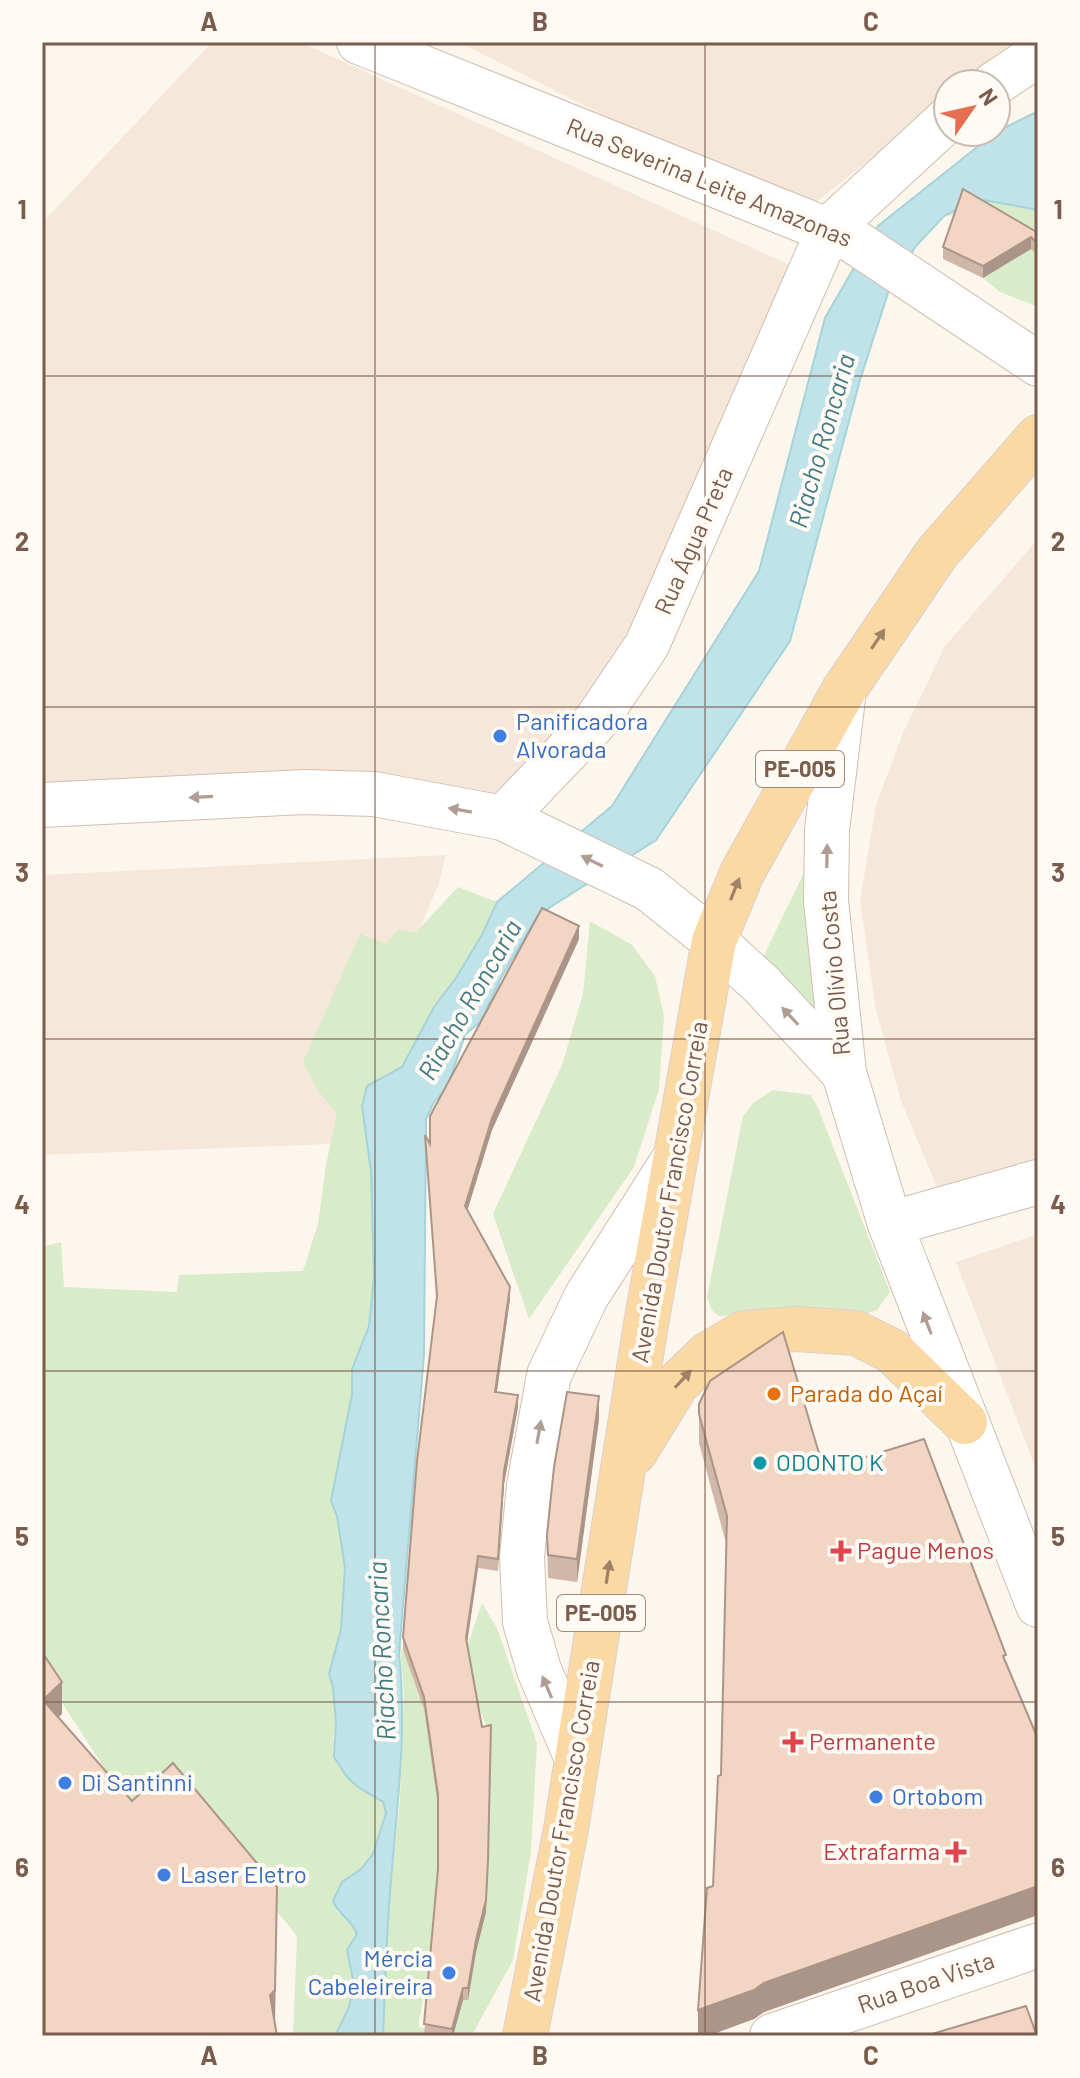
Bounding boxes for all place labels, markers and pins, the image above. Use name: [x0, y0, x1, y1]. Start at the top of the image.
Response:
place label: Panificadora Alvorada: [516, 706, 648, 763]
marker: Panificadora Alvorada: [491, 727, 509, 745]
place label: Parada do Açaí: [790, 1378, 943, 1407]
marker: Parada do Açaí: [765, 1385, 783, 1403]
place label: ODONTO K: [776, 1447, 884, 1476]
marker: ODONTO K: [751, 1454, 769, 1472]
place label: Pague Menos: [857, 1535, 994, 1564]
marker: Pague Menos: [832, 1542, 850, 1560]
place label: Permanente: [809, 1726, 936, 1755]
marker: Permanente: [784, 1733, 802, 1751]
place label: Di Santinni: [81, 1767, 193, 1796]
marker: Di Santinni: [56, 1774, 74, 1792]
place label: Ortobom: [892, 1781, 983, 1810]
marker: Ortobom: [867, 1788, 885, 1806]
place label: Extrafarma: [823, 1836, 940, 1865]
marker: Extrafarma: [947, 1843, 965, 1861]
place label: Laser Eletro: [180, 1859, 307, 1888]
marker: Laser Eletro: [155, 1866, 173, 1884]
place label: Mércia Cabeleireira: [308, 1943, 433, 2000]
marker: Mércia Cabeleireira: [440, 1964, 458, 1982]

